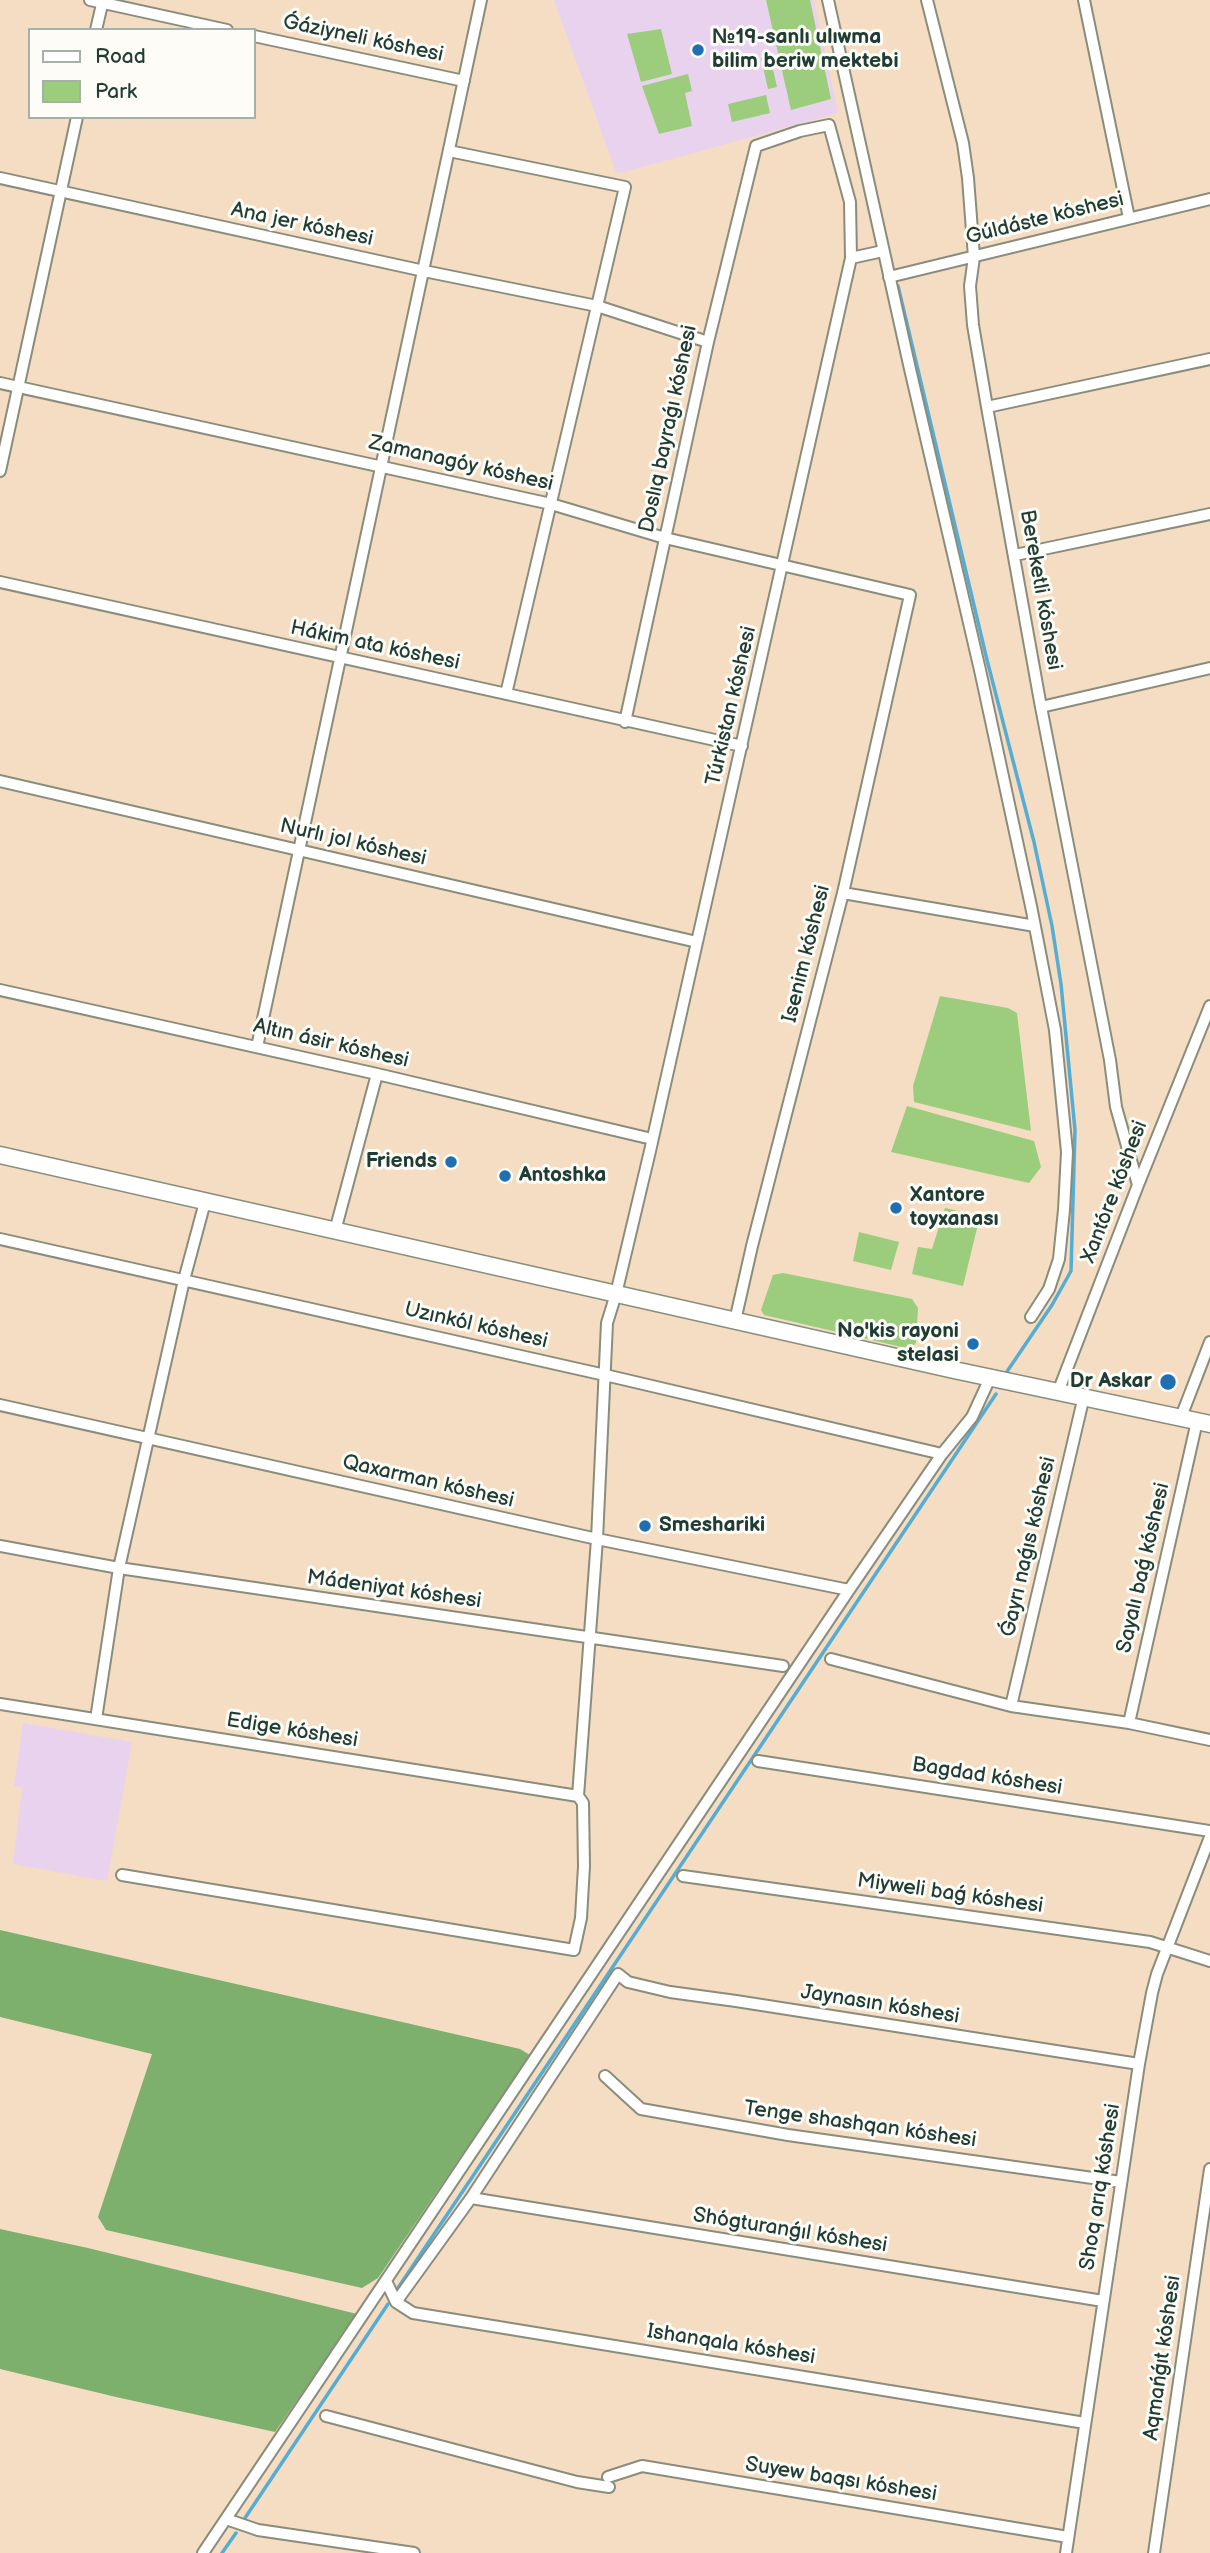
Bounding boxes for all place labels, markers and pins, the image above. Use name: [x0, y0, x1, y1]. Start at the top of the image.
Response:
place label: №19-sanlı ulıwma bilim beriw mektebi: [712, 25, 899, 75]
marker: №19-sanlı ulıwma bilim beriw mektebi: [690, 42, 706, 58]
place label: Friends: [366, 1149, 437, 1175]
marker: Friends: [443, 1154, 459, 1170]
place label: Antoshka: [519, 1163, 606, 1189]
marker: Antoshka: [497, 1168, 513, 1184]
place label: Xantore toyxanası: [910, 1183, 999, 1233]
marker: Xantore toyxanası: [888, 1200, 904, 1216]
place label: No'kis rayoni stelasi: [837, 1319, 959, 1369]
marker: No'kis rayoni stelasi: [965, 1336, 981, 1352]
place label: Dr Askar: [1070, 1369, 1152, 1395]
marker: Dr Askar: [1158, 1372, 1178, 1392]
place label: Smeshariki: [659, 1513, 765, 1539]
marker: Smeshariki: [637, 1518, 653, 1534]

